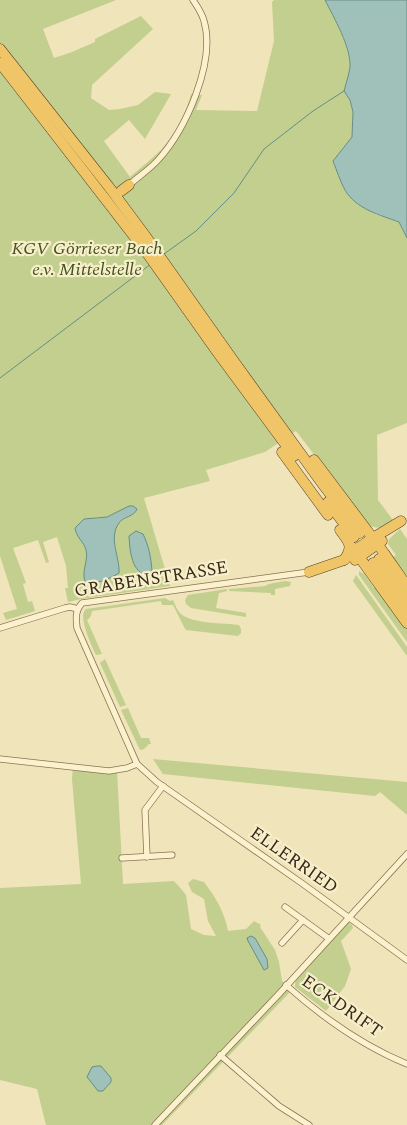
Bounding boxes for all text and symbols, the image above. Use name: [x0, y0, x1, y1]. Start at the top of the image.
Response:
park label: KGV Görrieser Bach e.v. Mittelstelle: [11, 235, 163, 283]
street label: GRABENSTRASSE: [72, 554, 230, 604]
street label: ELLERRIED: [244, 820, 344, 900]
street label: ECKDRIFT: [296, 968, 388, 1044]

